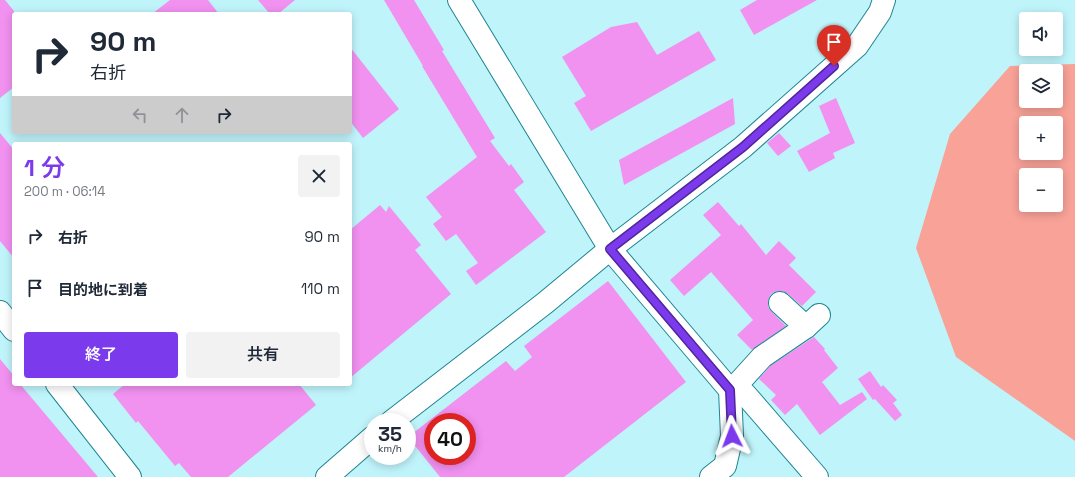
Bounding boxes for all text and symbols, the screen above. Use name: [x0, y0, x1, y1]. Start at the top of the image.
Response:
map controls: [1019, 12, 1063, 212]
button: sound: [1019, 12, 1063, 56]
text: 90 m: [90, 23, 156, 59]
pin: [817, 25, 851, 66]
icon: right: [24, 28, 76, 80]
icon: arrive: [823, 31, 845, 53]
text: 右折: [90, 61, 126, 84]
button: layers: [1019, 64, 1063, 108]
icon: left: [129, 104, 151, 126]
icon: ahead: [171, 104, 193, 126]
icon: right: [213, 104, 235, 126]
button: +: [1019, 116, 1063, 160]
text: 1 分: [24, 152, 65, 183]
button: close: [298, 155, 340, 197]
button: −: [1019, 168, 1063, 212]
text: 200 m · 06:14: [24, 183, 105, 200]
icon: right: [24, 225, 46, 247]
text: 90 m: [304, 227, 340, 246]
text: 右折: [58, 228, 88, 247]
icon: arrive: [24, 277, 46, 299]
text: 110 m: [301, 279, 340, 298]
text: 目的地に到着: [58, 280, 148, 299]
button: 終了: [24, 332, 178, 378]
button: 共有: [186, 332, 340, 378]
speed limit sign: 40: [424, 413, 476, 465]
position arrow: [711, 415, 753, 457]
text: 35: [378, 421, 402, 447]
text: km/h: [378, 442, 402, 455]

